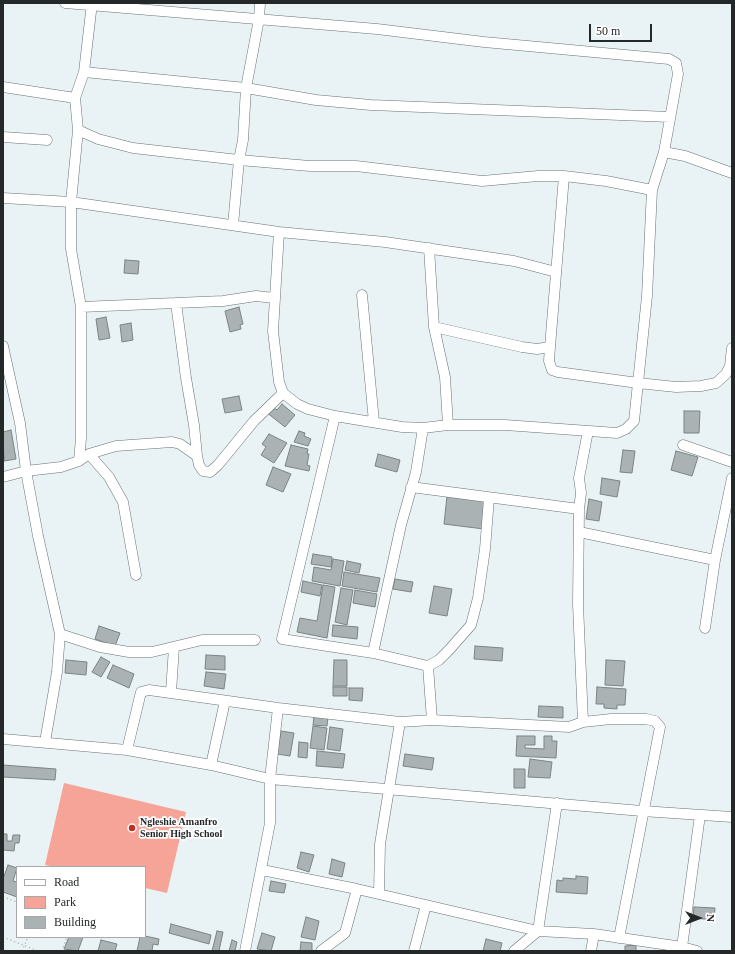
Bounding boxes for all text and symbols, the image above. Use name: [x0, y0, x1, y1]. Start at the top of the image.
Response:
scale bar: [591, 16, 654, 42]
text: 50 m: [596, 24, 620, 38]
place label: Ngleshie Amanfro Senior High School: [140, 816, 222, 840]
marker: Ngleshie Amanfro Senior High School: [127, 823, 137, 833]
legend: [16, 866, 146, 938]
text: Road: [54, 875, 79, 889]
text: Park: [54, 895, 76, 909]
north arrow: [679, 898, 719, 938]
text: N: [705, 914, 717, 922]
text: Building: [54, 915, 96, 929]

